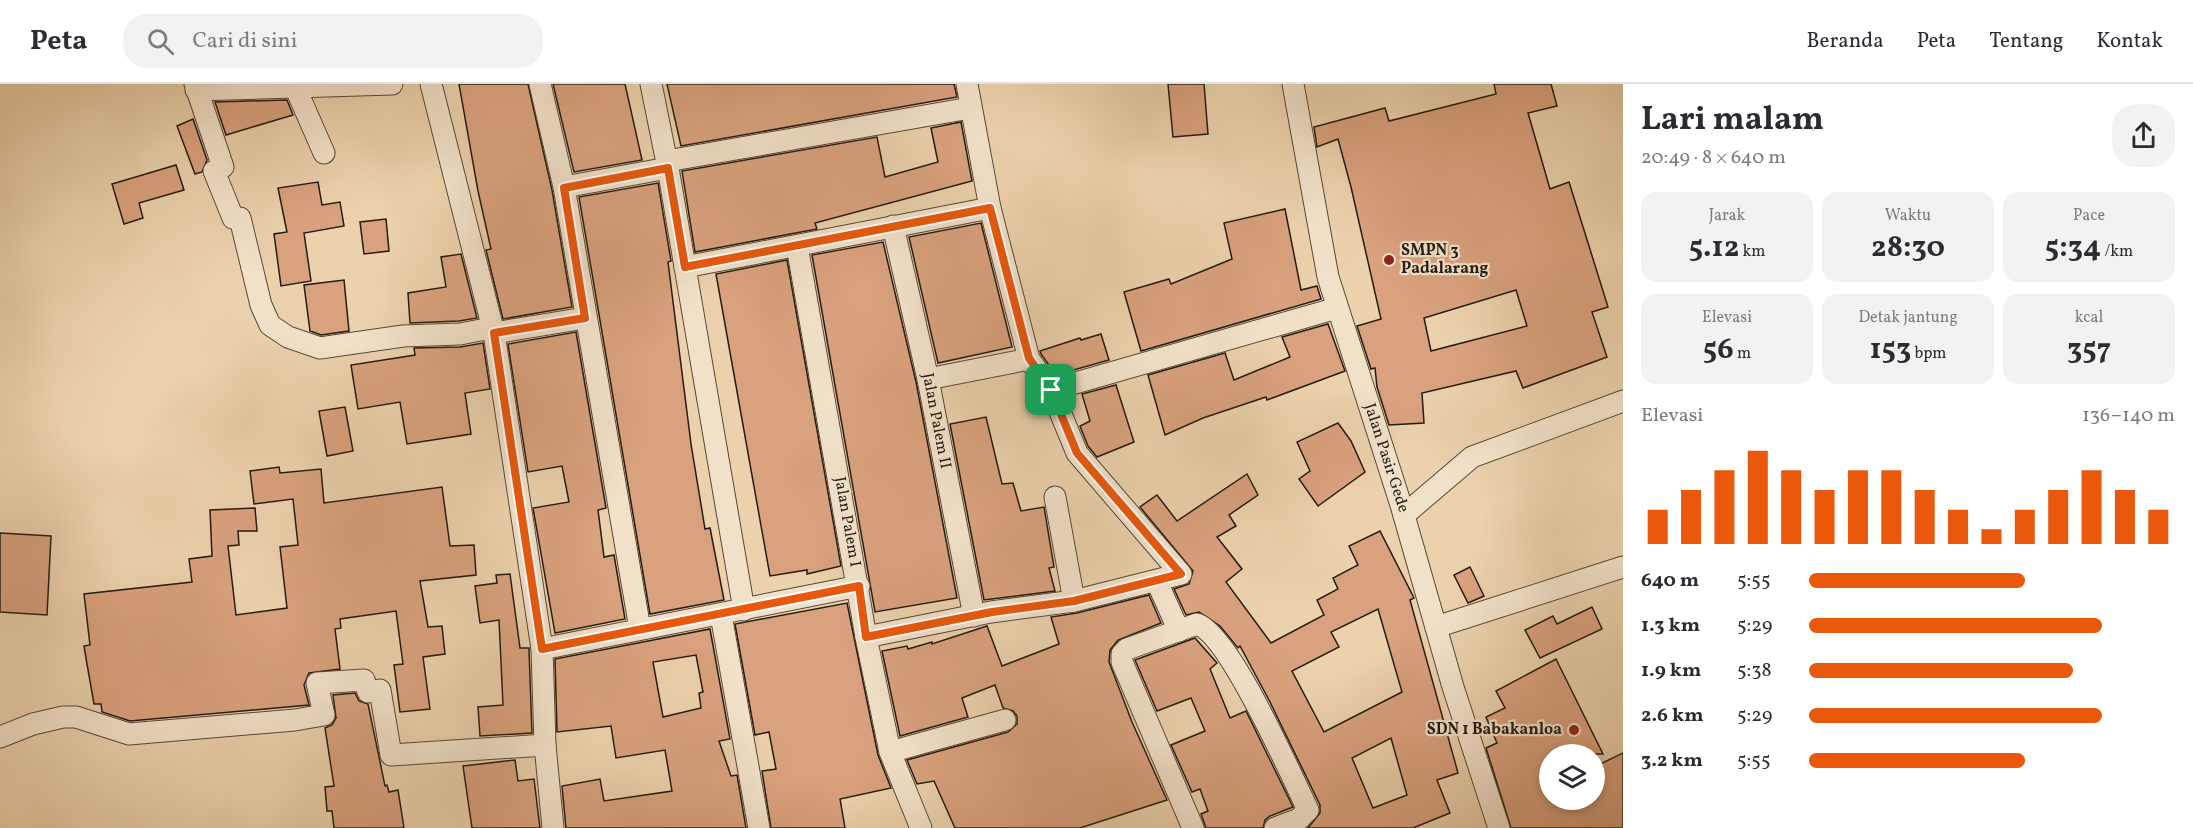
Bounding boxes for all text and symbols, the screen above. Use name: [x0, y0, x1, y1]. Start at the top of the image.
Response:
search box: [123, 14, 543, 68]
text: Peta: [30, 22, 87, 61]
icon: search: [144, 25, 177, 58]
text: Cari di sini: [192, 26, 297, 57]
text: Beranda: [1806, 27, 1884, 56]
text: Peta: [1917, 27, 1956, 56]
text: Tentang: [1989, 27, 2064, 56]
text: Kontak: [2097, 27, 2163, 56]
text: Lari malam: [1641, 98, 1824, 144]
button: share: [2112, 104, 2175, 167]
text: 20:49 · 8 × 640 m: [1641, 144, 1786, 172]
text: Jarak: [1709, 205, 1745, 227]
text: Waktu: [1885, 205, 1931, 227]
text: Pace: [2073, 205, 2105, 227]
text: 5.12: [1689, 227, 1739, 269]
text: 28:30: [1871, 227, 1945, 269]
text: 5:34: [2045, 227, 2101, 269]
place label: SMPN 3 Padalarang: [1401, 240, 1488, 280]
text: km: [1739, 241, 1765, 263]
text: /km: [2101, 241, 2133, 263]
marker: SMPN 3 Padalarang: [1382, 253, 1396, 267]
text: Elevasi: [1702, 307, 1752, 329]
text: Detak jantung: [1858, 307, 1958, 329]
text: kcal: [2075, 307, 2103, 329]
text: 56: [1703, 329, 1734, 371]
text: 153: [1869, 329, 1911, 371]
text: 357: [2067, 329, 2111, 371]
text: m: [1734, 343, 1751, 365]
text: bpm: [1911, 343, 1947, 365]
pin: [1025, 364, 1076, 415]
street label: Jalan Palem II: [916, 371, 956, 471]
icon: arrive: [1034, 373, 1067, 406]
street label: Jalan Pasir Gede: [1358, 401, 1414, 515]
text: Elevasi: [1641, 402, 1703, 430]
text: 136–140 m: [2082, 402, 2175, 430]
street label: Jalan Palem I: [828, 475, 866, 569]
text: 640 m: [1641, 567, 1699, 595]
text: 5:55: [1737, 567, 1771, 595]
text: 1.3 km: [1641, 612, 1700, 640]
text: 5:29: [1737, 612, 1772, 640]
text: 1.9 km: [1641, 657, 1701, 685]
text: 5:38: [1737, 657, 1772, 685]
text: 2.6 km: [1641, 702, 1704, 730]
text: 5:29: [1737, 702, 1772, 730]
place label: SDN 1 Babakanloa: [1427, 719, 1562, 741]
marker: SDN 1 Babakanloa: [1567, 723, 1581, 737]
map controls: [1539, 744, 1605, 810]
button: layers: [1539, 744, 1605, 810]
text: 3.2 km: [1641, 747, 1703, 775]
text: 5:55: [1737, 747, 1771, 775]

